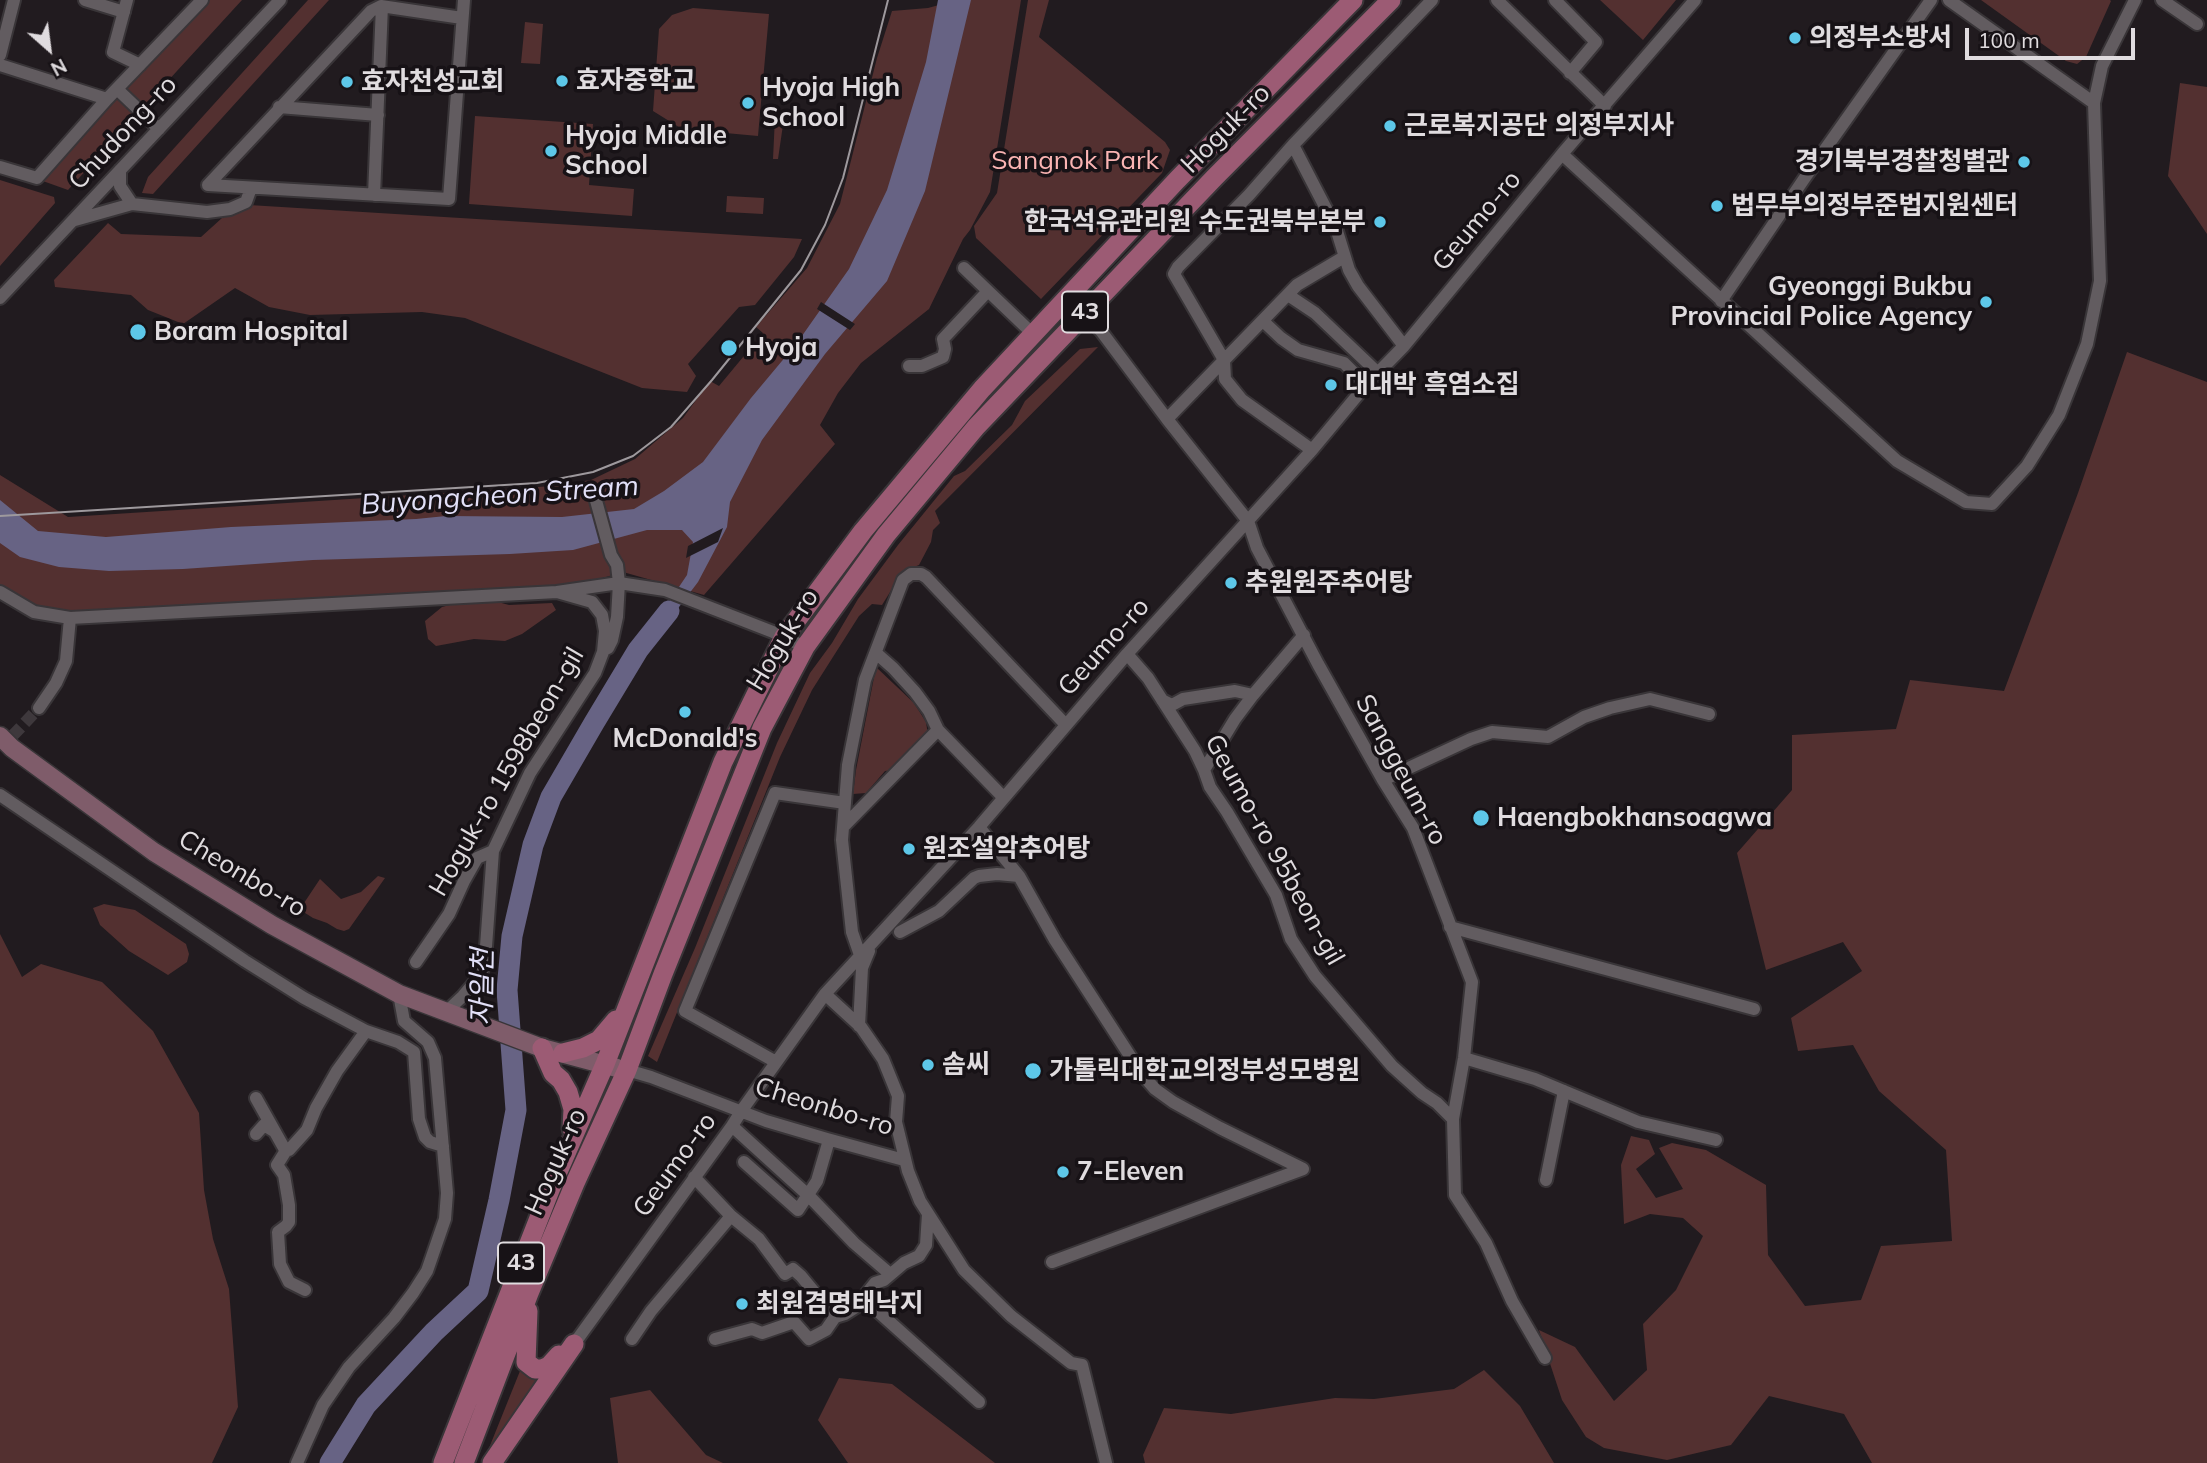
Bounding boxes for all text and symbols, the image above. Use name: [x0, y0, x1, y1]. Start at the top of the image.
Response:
north arrow: [14, 14, 84, 84]
scale bar: [1969, 14, 2139, 58]
place label: 의정부소방서: [1809, 22, 1953, 54]
text: 100 m: [1978, 27, 2040, 53]
marker: 의정부소방서: [1787, 30, 1803, 46]
text: N: [47, 54, 71, 82]
place label: 효자중학교: [576, 65, 696, 97]
place label: 효자천성교회: [361, 66, 505, 98]
street label: Chudong-ro: [62, 69, 184, 197]
place label: Hyoja High School: [762, 72, 900, 134]
marker: 효자중학교: [554, 73, 570, 89]
marker: 효자천성교회: [339, 74, 355, 90]
street label: Hoguk-ro: [1175, 78, 1277, 180]
marker: Hyoja High School: [740, 95, 756, 111]
place label: 근로복지공단 의정부지사: [1404, 110, 1674, 142]
marker: 근로복지공단 의정부지사: [1382, 118, 1398, 134]
place label: Hyoja Middle School: [565, 120, 727, 182]
marker: Hyoja Middle School: [543, 143, 559, 159]
park label: Sangnok Park: [991, 145, 1159, 177]
place label: 경기북부경찰청별관: [1795, 146, 2010, 178]
marker: 경기북부경찰청별관: [2016, 154, 2032, 170]
street label: Geumo-ro: [1426, 164, 1528, 278]
place label: 법무부의정부준법지원센터: [1731, 190, 2018, 222]
marker: 법무부의정부준법지원센터: [1709, 198, 1725, 214]
place label: 한국석유관리원 수도권북부본부: [1024, 206, 1366, 238]
marker: 한국석유관리원 수도권북부본부: [1372, 214, 1388, 230]
place label: Gyeonggi Bukbu Provincial Police Agency: [1671, 271, 1972, 332]
road number: 43: [1062, 292, 1108, 332]
marker: Gyeonggi Bukbu Provincial Police Agency: [1978, 294, 1994, 310]
place label: Boram Hospital: [154, 316, 348, 348]
marker: Boram Hospital: [128, 322, 148, 342]
place label: Hyoja: [745, 332, 817, 364]
marker: Hyoja: [719, 338, 739, 358]
place label: 대대박 흑염소집: [1345, 369, 1520, 401]
marker: 대대박 흑염소집: [1323, 377, 1339, 393]
water label: Buyongcheon Stream: [360, 470, 640, 522]
place label: 추원원주추어탕: [1245, 567, 1412, 599]
marker: 추원원주추어탕: [1223, 575, 1239, 591]
street label: Hoguk-ro: [740, 583, 826, 697]
street label: Geumo-ro: [1052, 591, 1156, 703]
street label: Hoguk-ro 1598beon-gil: [423, 642, 591, 902]
street label: Sanggeum-ro: [1348, 690, 1454, 850]
marker: McDonald's: [677, 704, 693, 720]
place label: McDonald's: [613, 723, 757, 755]
street label: Geumo-ro 95beon-gil: [1198, 729, 1350, 971]
place label: Haengbokhansoagwa: [1497, 802, 1772, 834]
marker: Haengbokhansoagwa: [1471, 808, 1491, 828]
street label: Cheonbo-ro: [173, 824, 311, 924]
place label: 원조설악추어탕: [923, 833, 1090, 865]
marker: 원조설악추어탕: [901, 841, 917, 857]
water label: 자일천: [466, 948, 500, 1026]
place label: 솜씨: [942, 1049, 990, 1081]
place label: 가톨릭대학교의정부성모병원: [1049, 1055, 1360, 1087]
marker: 솜씨: [920, 1057, 936, 1073]
marker: 가톨릭대학교의정부성모병원: [1023, 1061, 1043, 1081]
street label: Cheonbo-ro: [751, 1071, 897, 1143]
street label: Hoguk-ro: [519, 1104, 593, 1220]
street label: Geumo-ro: [627, 1107, 723, 1223]
place label: 7-Eleven: [1077, 1156, 1184, 1188]
marker: 7-Eleven: [1055, 1164, 1071, 1180]
road number: 43: [498, 1242, 544, 1283]
place label: 최원겸명태낙지: [756, 1288, 923, 1320]
marker: 최원겸명태낙지: [734, 1296, 750, 1312]

